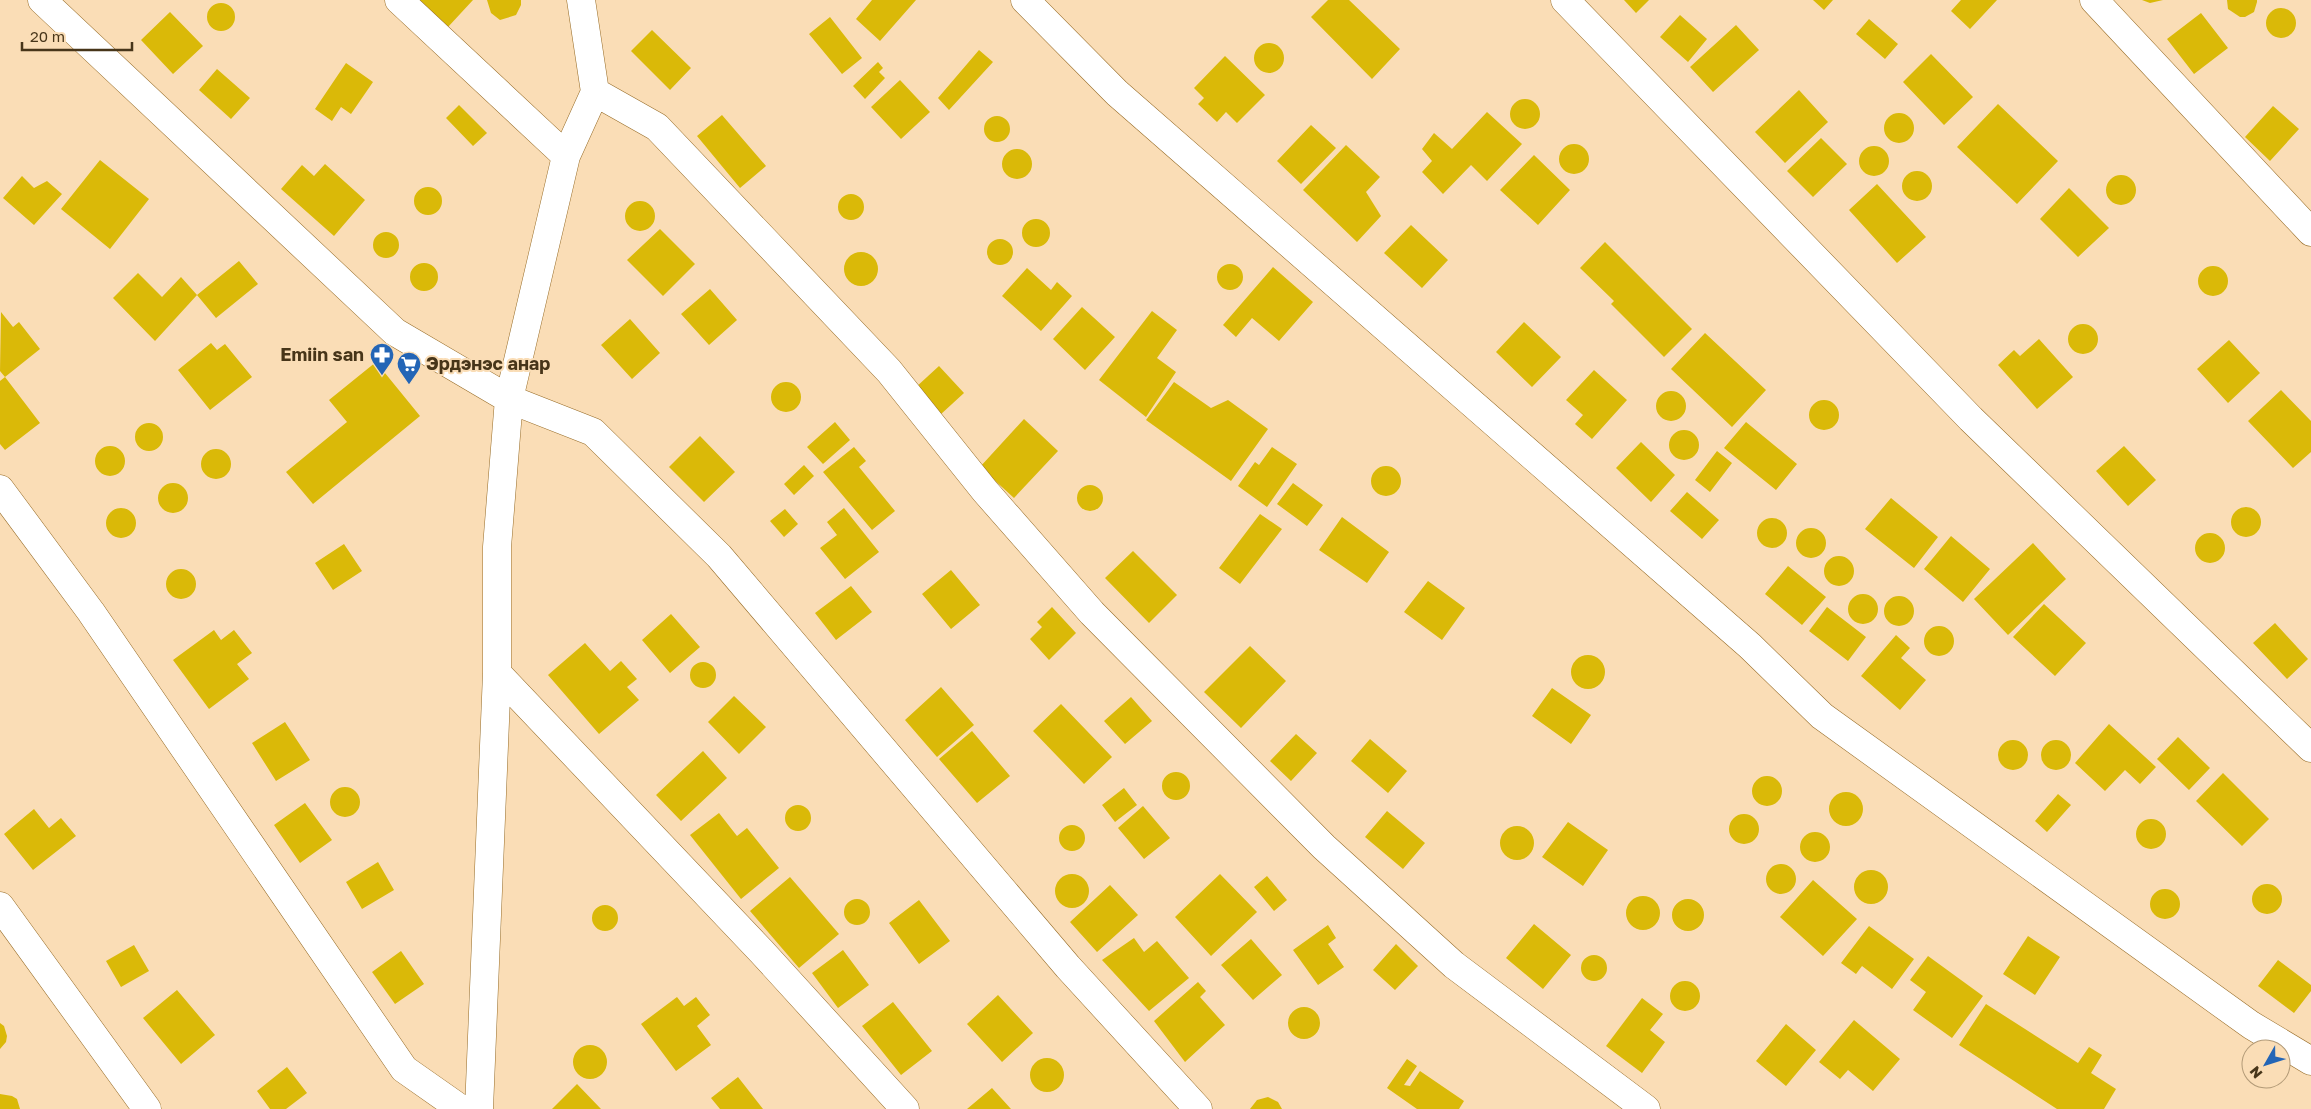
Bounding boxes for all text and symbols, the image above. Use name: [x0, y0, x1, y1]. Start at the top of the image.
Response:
scale bar: [22, 20, 132, 52]
text: 20 m: [30, 27, 65, 45]
pharmacy icon: Emiin san: [369, 342, 395, 376]
place label: Emiin san: [280, 343, 364, 365]
supermarket icon: Эрдэнэс анар: [396, 351, 422, 385]
place label: Эрдэнэс анар: [426, 352, 550, 374]
north arrow: [2241, 1039, 2291, 1089]
text: N: [2246, 1063, 2265, 1082]

